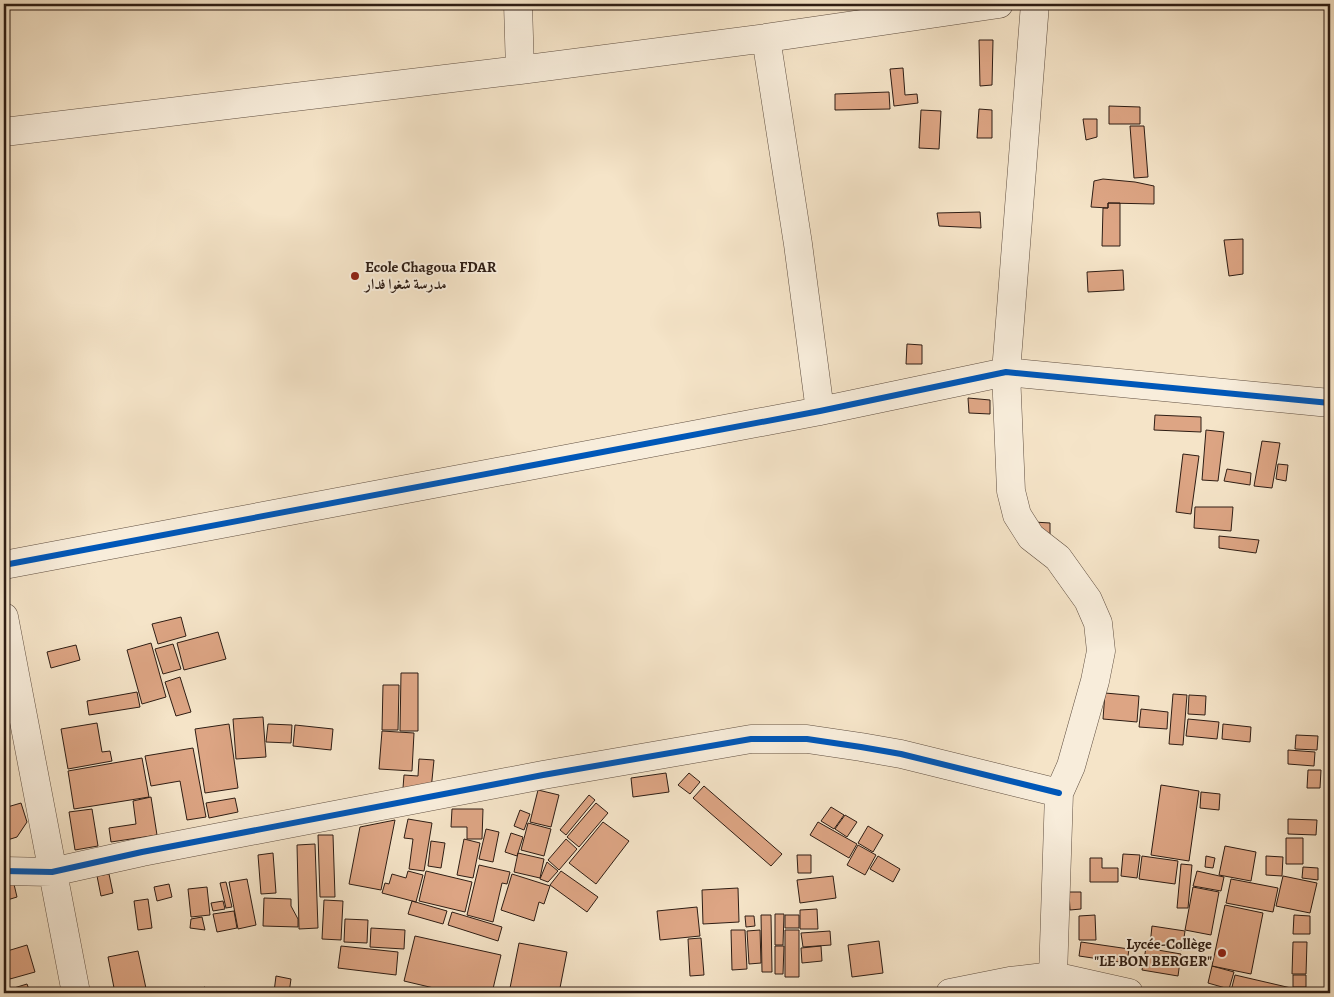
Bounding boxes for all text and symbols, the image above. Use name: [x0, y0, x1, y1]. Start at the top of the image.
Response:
place label: Ecole Chagoua FDAR مدرسة شغوا فدار: [363, 257, 497, 294]
marker: Ecole Chagoua FDAR مدرسة شغوا فدار: [349, 270, 361, 282]
place label: Lycée-Collège "LE BON BERGER": [1094, 934, 1212, 971]
marker: Lycée-Collège "LE BON BERGER": [1216, 947, 1228, 959]

